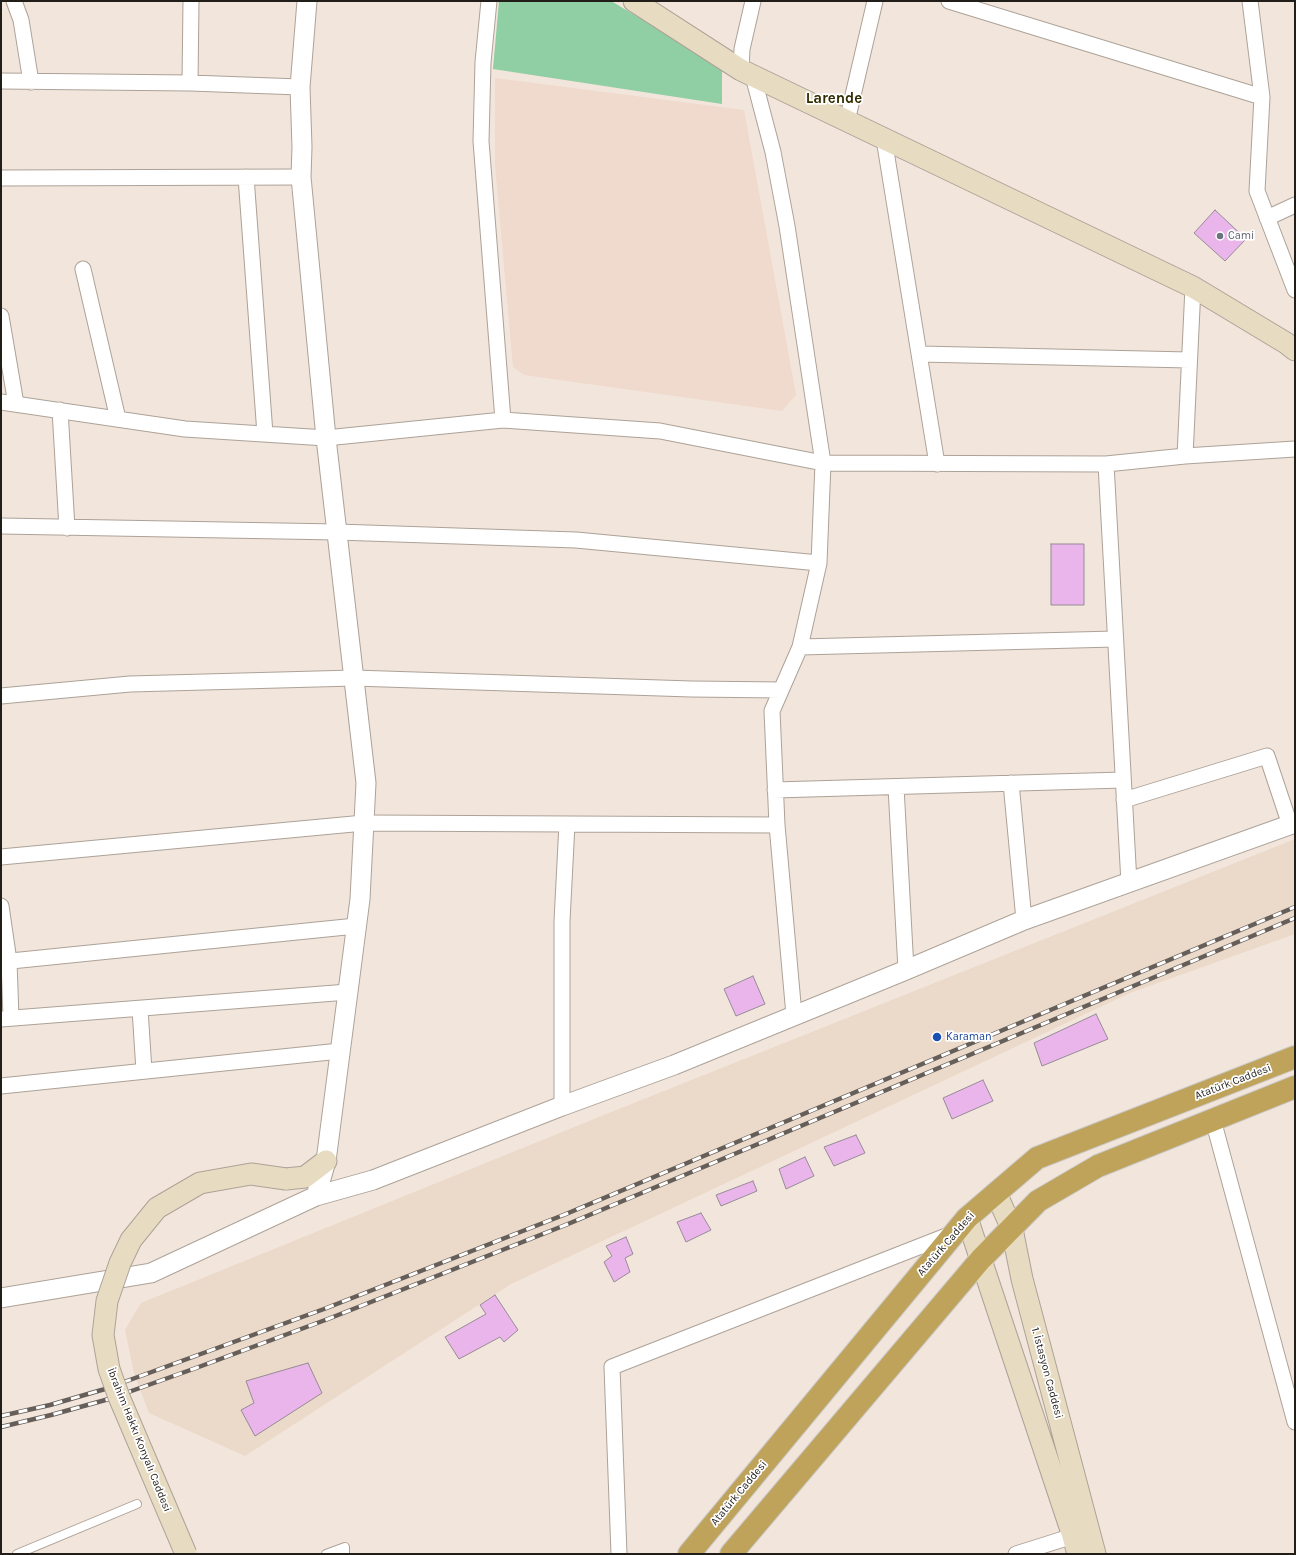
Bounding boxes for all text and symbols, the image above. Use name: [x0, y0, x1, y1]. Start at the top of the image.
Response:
district label: Larende: [806, 90, 862, 108]
place label: Cami: [1228, 229, 1254, 243]
marker: Cami: [1215, 231, 1225, 241]
place label: Karaman: [946, 1030, 992, 1044]
marker: Karaman: [931, 1031, 943, 1043]
street label: Atatürk Caddesi: [1193, 1061, 1273, 1103]
street label: Atatürk Caddesi: [915, 1209, 977, 1279]
street label: 1. İstasyon Caddesi: [1028, 1326, 1066, 1420]
street label: İbrahim Hakkı Konyalı Caddesi: [104, 1366, 174, 1514]
street label: Atatürk Caddesi: [708, 1458, 770, 1528]

